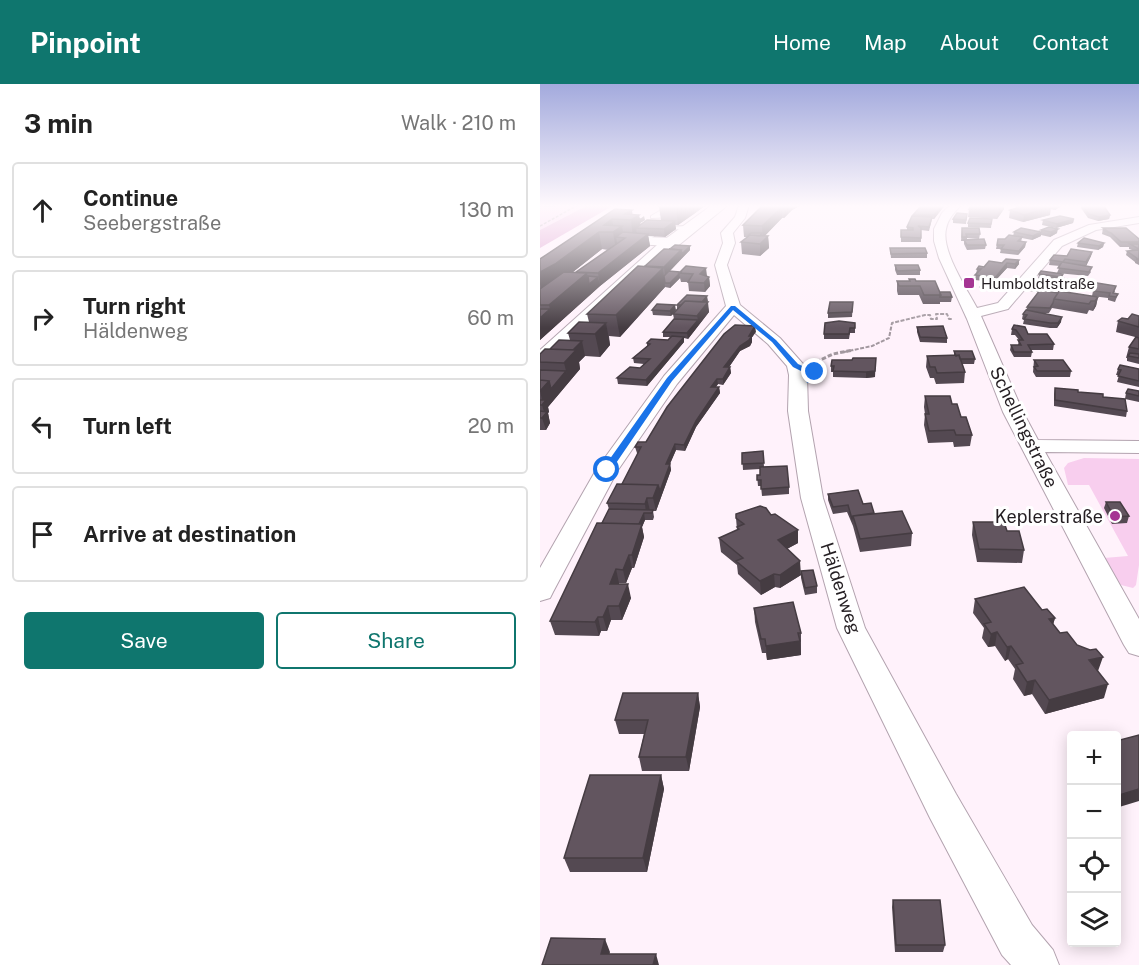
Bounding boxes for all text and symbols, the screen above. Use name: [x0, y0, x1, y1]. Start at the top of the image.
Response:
text: Pinpoint: [30, 26, 141, 59]
text: Home: [773, 30, 831, 55]
text: Map: [864, 30, 907, 55]
text: About: [940, 30, 999, 55]
text: Contact: [1032, 30, 1109, 55]
text: 3 min: [24, 108, 93, 139]
text: Walk · 210 m: [401, 111, 516, 135]
text: Continue: [83, 185, 178, 211]
icon: ahead: [26, 194, 59, 227]
text: 130 m: [459, 198, 514, 222]
text: Seebergstraße: [83, 211, 221, 235]
place label: Humboldtstraße: [981, 275, 1095, 292]
marker: Humboldtstraße: [962, 276, 976, 290]
text: Turn right: [83, 293, 186, 319]
icon: right: [26, 302, 59, 335]
text: 60 m: [467, 306, 514, 330]
text: Häldenweg: [83, 319, 188, 343]
route end: [801, 358, 827, 384]
street label: Schellingstraße: [986, 363, 1062, 491]
icon: left: [26, 410, 59, 443]
text: Turn left: [83, 413, 172, 439]
text: 20 m: [468, 414, 514, 438]
route start: [593, 456, 619, 482]
place label: Keplerstraße: [995, 506, 1103, 527]
marker: Keplerstraße: [1108, 509, 1122, 523]
icon: arrive: [26, 518, 59, 551]
text: Arrive at destination: [83, 521, 296, 547]
street label: Häldenweg: [816, 540, 866, 636]
button: Save: [24, 612, 264, 669]
button: Share: [276, 612, 516, 669]
map controls: [1067, 731, 1121, 947]
button: +: [1067, 731, 1121, 785]
button: −: [1067, 785, 1121, 839]
button: locate: [1067, 839, 1121, 893]
button: layers: [1067, 893, 1121, 947]

